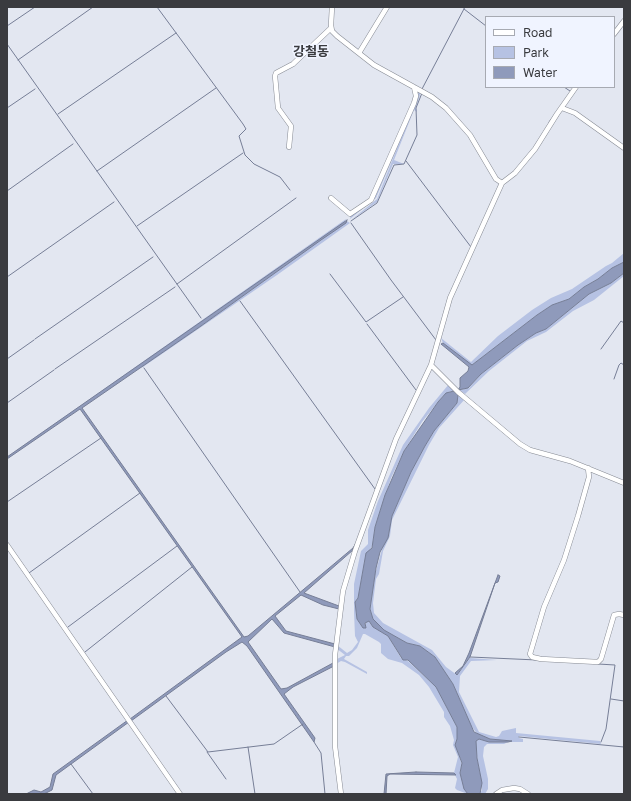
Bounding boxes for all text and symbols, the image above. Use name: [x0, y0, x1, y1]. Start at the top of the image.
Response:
legend: [485, 16, 615, 88]
text: Road: [523, 25, 552, 40]
district label: 강철동: [293, 44, 329, 60]
text: Park: [523, 45, 549, 60]
text: Water: [523, 65, 557, 80]

